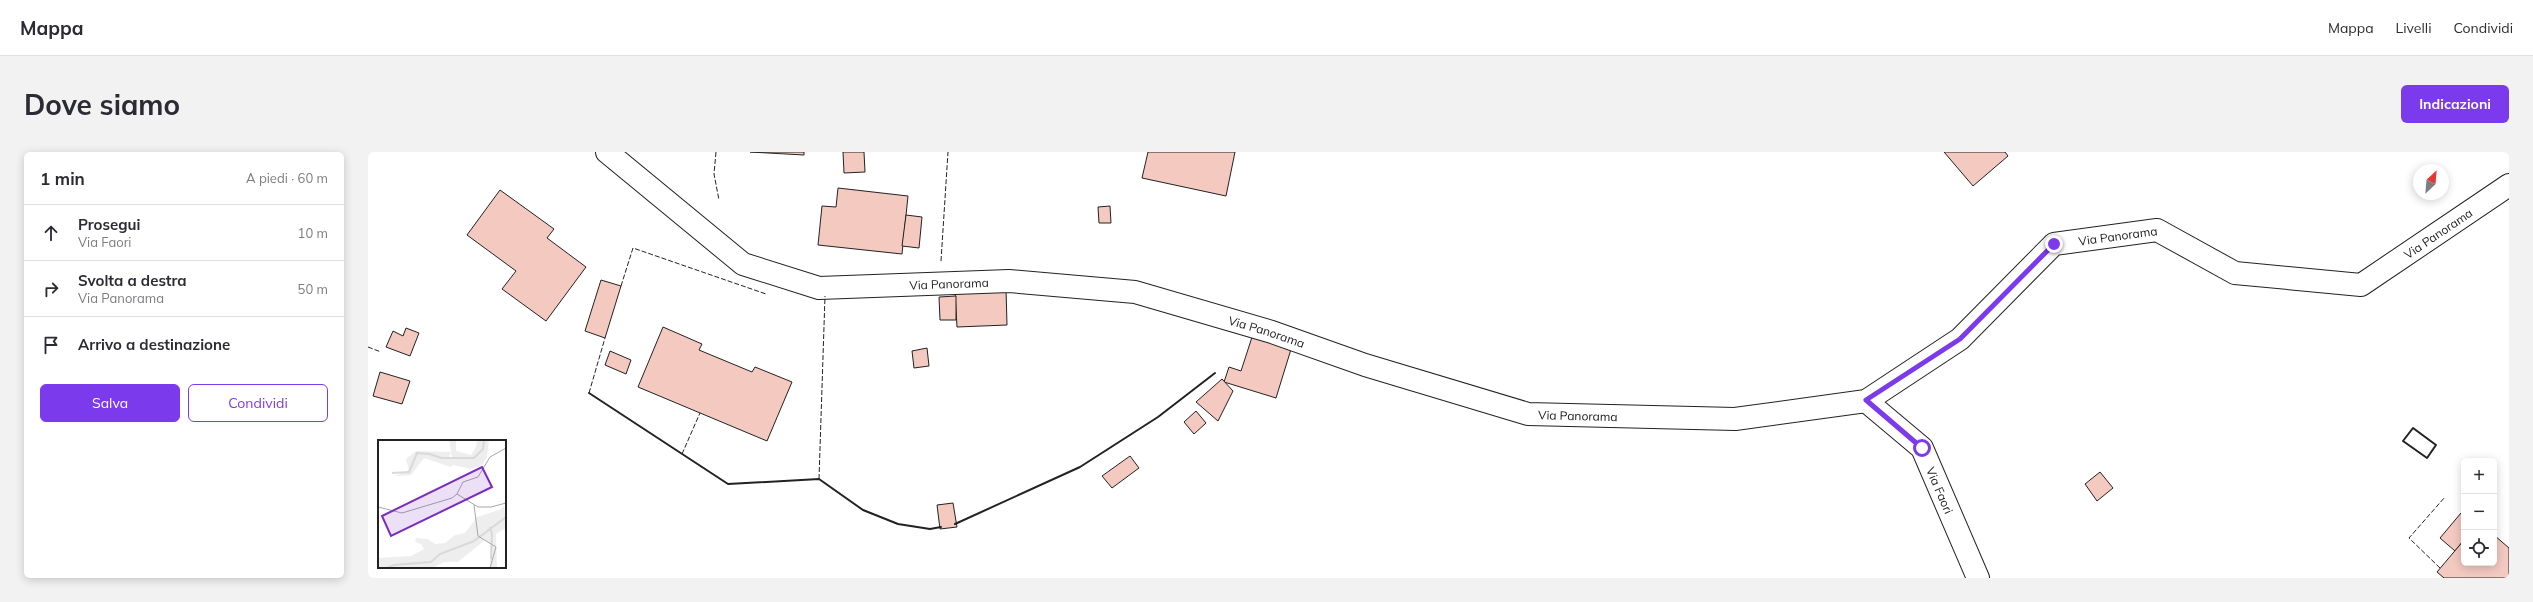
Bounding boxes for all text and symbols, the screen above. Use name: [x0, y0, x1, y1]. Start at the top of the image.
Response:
text: Mappa: [20, 16, 84, 40]
text: Mappa: [2328, 19, 2374, 37]
text: Livelli: [2396, 19, 2431, 37]
text: Condividi: [2453, 19, 2513, 37]
button: Indicazioni: [2401, 85, 2509, 123]
text: Dove siamo: [24, 87, 180, 122]
north arrow: [2413, 164, 2449, 200]
text: 1 min: [40, 168, 85, 189]
text: A piedi · 60 m: [246, 170, 328, 186]
street label: Via Panorama: [2401, 205, 2475, 262]
text: Prosegui: [78, 215, 140, 234]
icon: ahead: [40, 222, 62, 244]
street label: Via Panorama: [2077, 223, 2158, 248]
text: 10 m: [298, 225, 328, 241]
text: Via Faori: [78, 234, 131, 250]
route end: [2045, 235, 2063, 253]
text: Svolta a destra: [78, 271, 187, 290]
street label: Via Panorama: [909, 274, 989, 292]
icon: right: [40, 278, 62, 300]
text: 50 m: [298, 281, 328, 297]
text: Via Panorama: [78, 290, 164, 306]
street label: Via Panorama: [1227, 312, 1307, 351]
icon: arrive: [40, 334, 62, 356]
text: Arrivo a destinazione: [78, 335, 230, 354]
button: Salva: [40, 384, 180, 422]
button: Condividi: [188, 384, 328, 422]
street label: Via Panorama: [1538, 407, 1618, 424]
route start: [1913, 439, 1931, 457]
inset map: [378, 440, 506, 568]
map controls: [2461, 458, 2497, 566]
button: +: [2461, 458, 2497, 494]
street label: Via Faori: [1923, 464, 1957, 516]
button: −: [2461, 494, 2497, 530]
button: locate: [2461, 530, 2497, 566]

